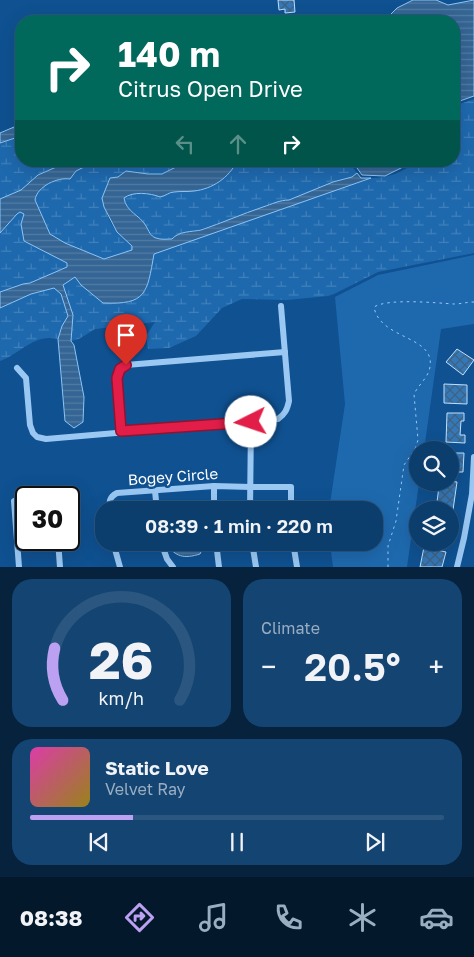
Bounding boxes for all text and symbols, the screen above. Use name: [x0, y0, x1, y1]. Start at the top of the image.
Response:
text: 140 m: [118, 33, 220, 75]
icon: right: [35, 35, 100, 100]
text: Citrus Open Drive: [118, 75, 303, 102]
icon: left: [171, 130, 199, 158]
icon: ahead: [224, 130, 252, 158]
icon: right: [277, 130, 305, 158]
pin: [105, 314, 147, 365]
icon: arrive: [112, 321, 140, 349]
position arrow: [224, 395, 276, 447]
map controls: [409, 441, 459, 551]
button: search: [409, 441, 459, 491]
street label: Bogey Circle: [127, 464, 219, 488]
speed limit sign: 30: [15, 486, 80, 551]
button: layers: [409, 501, 459, 551]
text: 08:39 · 1 min · 220 m: [145, 514, 333, 537]
text: Climate: [261, 618, 320, 638]
text: 26: [89, 628, 154, 690]
text: 20.5°: [304, 644, 401, 689]
text: −: [261, 650, 276, 683]
text: +: [429, 650, 444, 683]
text: km/h: [99, 687, 144, 709]
text: Static Love: [105, 756, 209, 779]
text: Velvet Ray: [105, 779, 186, 799]
icon: previous: [85, 828, 113, 856]
icon: pause: [223, 828, 251, 856]
icon: next: [361, 828, 389, 856]
icon: directions: [122, 900, 157, 935]
icon: music: [196, 900, 231, 935]
icon: phone: [271, 900, 306, 935]
icon: climate: [345, 900, 380, 935]
icon: car: [419, 900, 454, 935]
text: 08:38: [20, 904, 83, 931]

